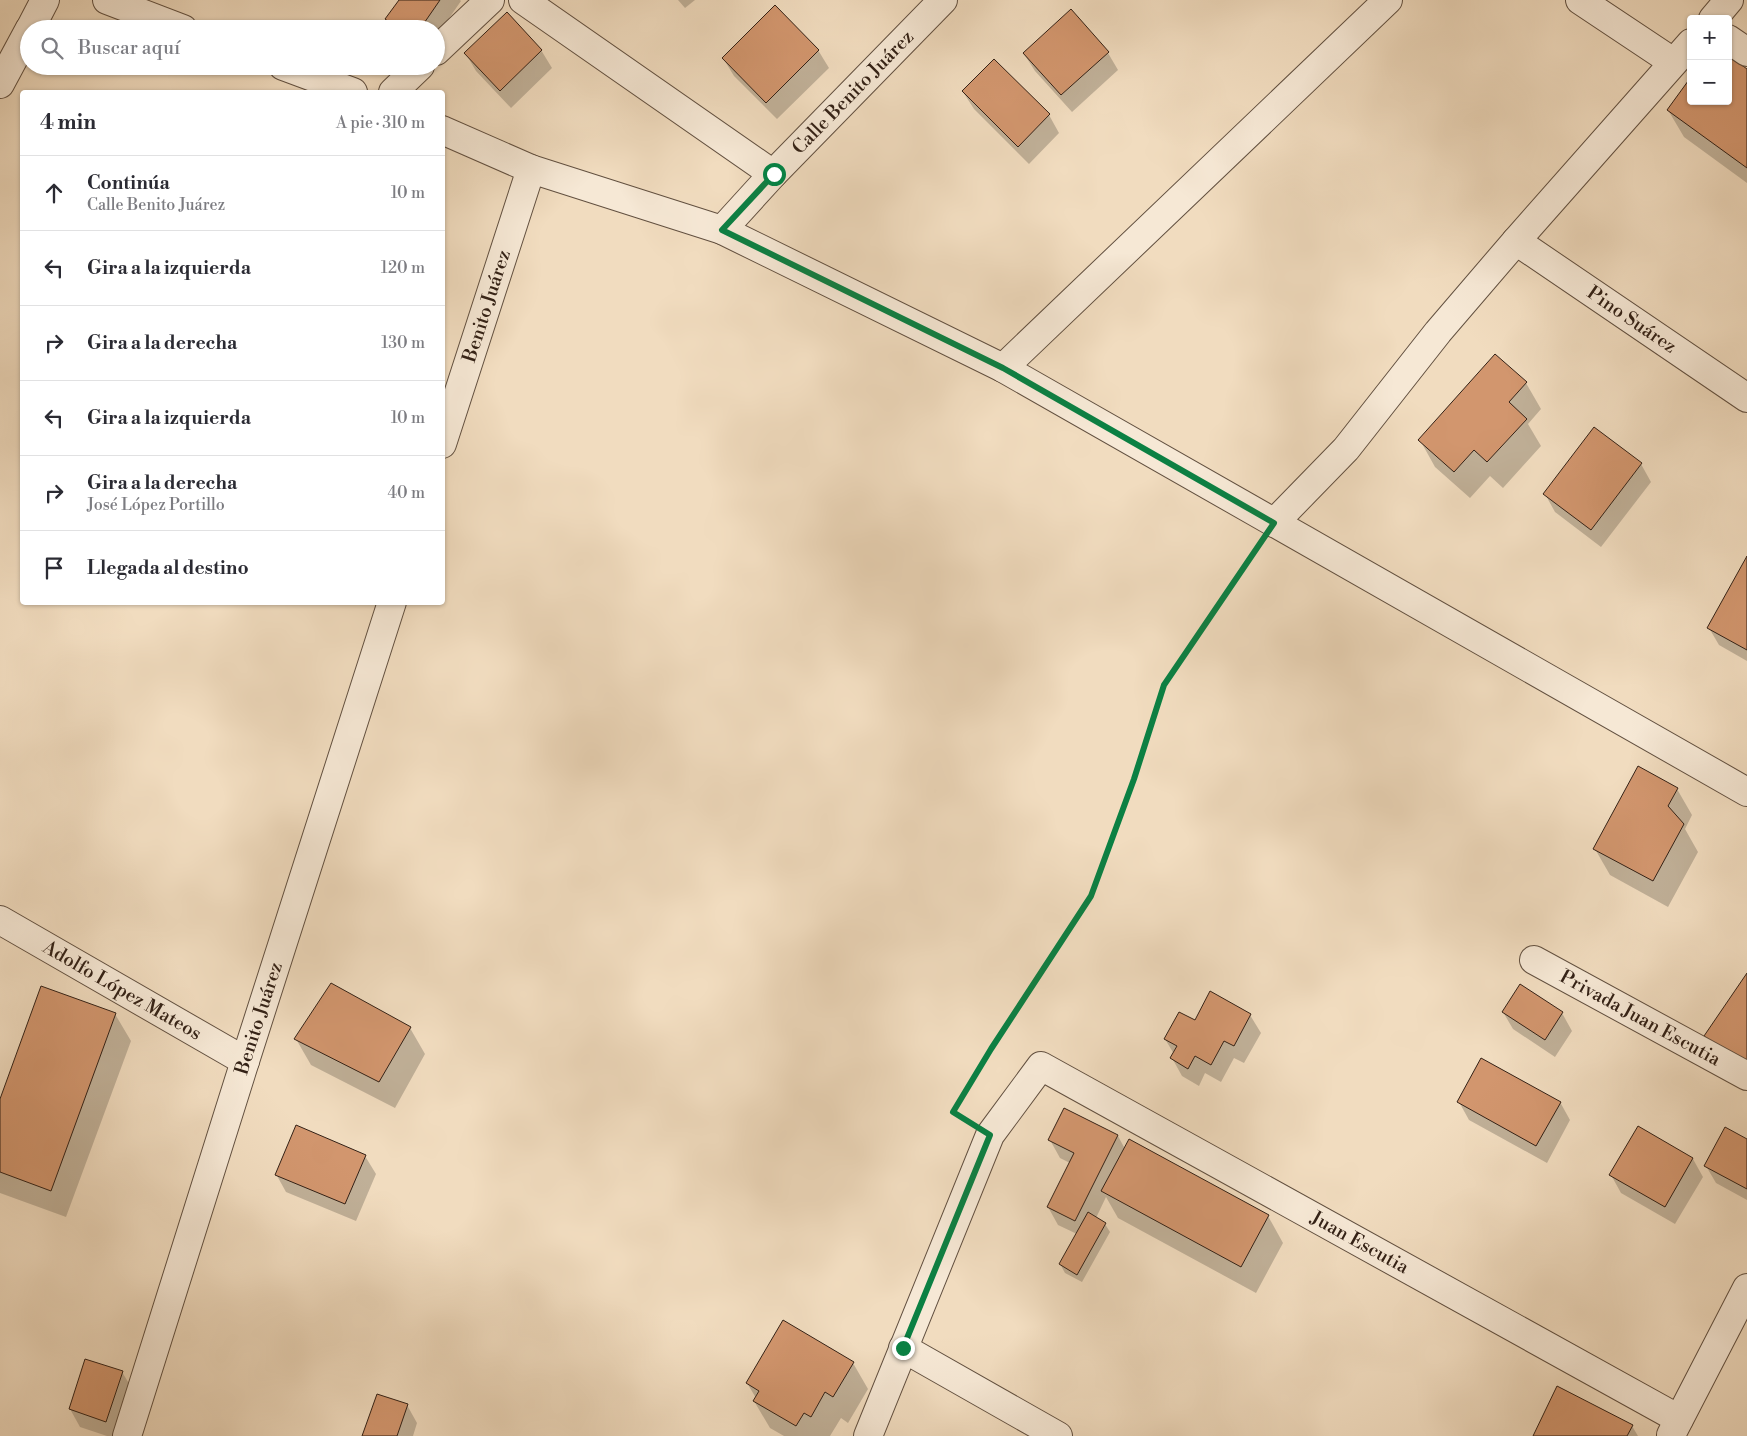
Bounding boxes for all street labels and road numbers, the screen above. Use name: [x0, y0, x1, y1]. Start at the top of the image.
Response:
street label: Calle Benito Juárez: [787, 25, 919, 159]
street label: Benito Juárez: [457, 247, 516, 366]
street label: Pino Suárez: [1582, 281, 1681, 359]
street label: Adolfo López Mateos: [38, 935, 206, 1045]
street label: Benito Juárez: [229, 959, 288, 1078]
street label: Privada Juan Escutia: [1556, 964, 1725, 1072]
street label: Juan Escutia: [1306, 1205, 1413, 1279]

